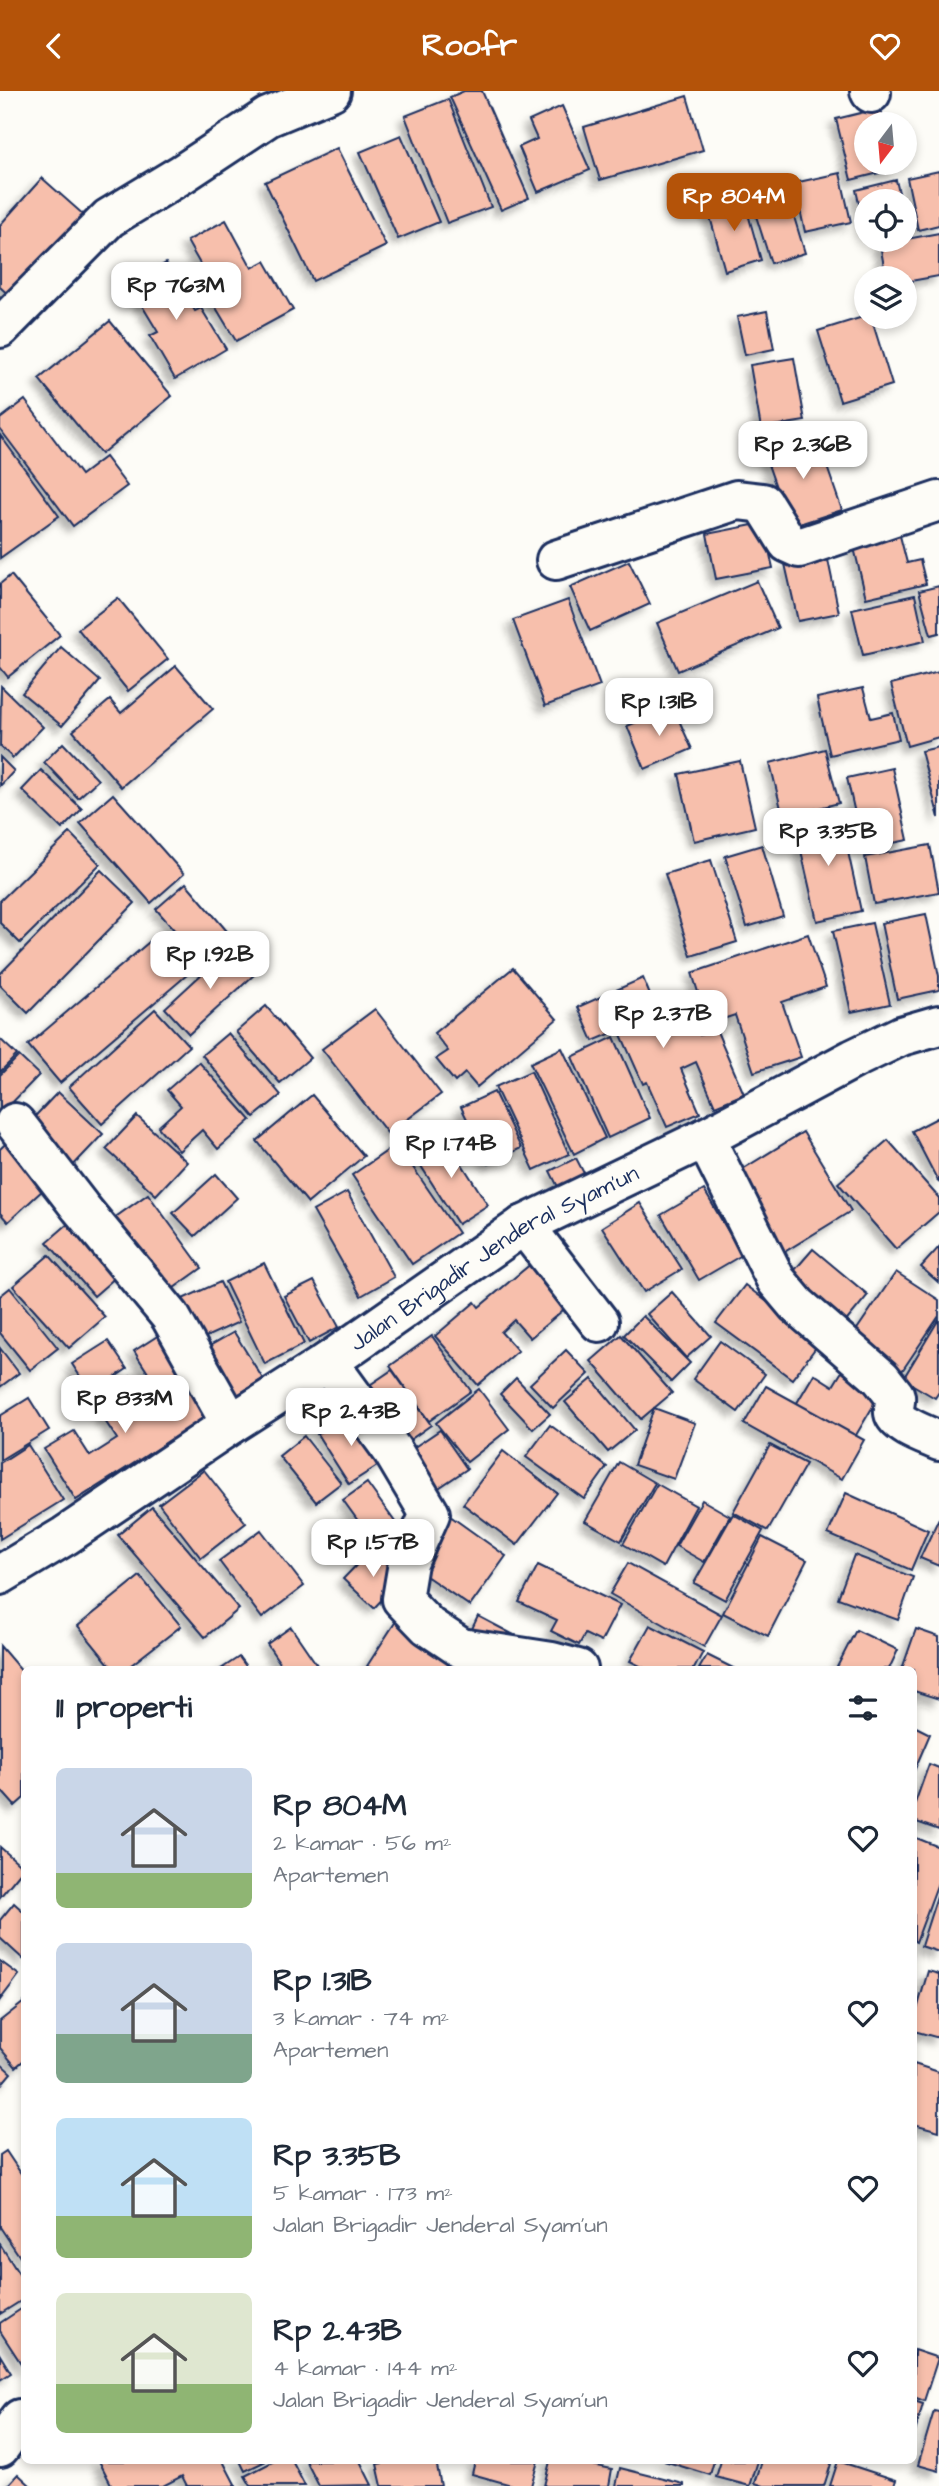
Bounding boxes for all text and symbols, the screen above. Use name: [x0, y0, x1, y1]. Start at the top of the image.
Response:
text: Roofr: [422, 23, 517, 68]
icon: back: [35, 27, 73, 65]
icon: heart: [866, 27, 904, 65]
north arrow: [854, 112, 917, 175]
map controls: [854, 112, 917, 329]
pin: Rp 804M: [669, 173, 799, 233]
text: Rp 804M: [683, 180, 785, 212]
button: locate: [854, 189, 917, 252]
pin: Rp 763M: [111, 263, 241, 322]
button: layers: [854, 266, 917, 329]
text: Rp 763M: [127, 269, 225, 301]
pin: Rp 2.36B: [731, 421, 875, 481]
text: Rp 2.36B: [754, 428, 852, 460]
pin: Rp 1.31B: [587, 679, 731, 738]
text: Rp 1.31B: [621, 685, 697, 717]
pin: Rp 3.35B: [756, 809, 900, 868]
text: Rp 3.35B: [779, 815, 877, 847]
pin: Rp 1.92B: [138, 932, 282, 991]
text: Rp 1.92B: [166, 938, 254, 970]
pin: Rp 2.37B: [591, 991, 735, 1050]
text: Rp 2.37B: [614, 997, 712, 1029]
pin: Rp 1.74B: [379, 1121, 523, 1180]
text: Rp 1.74B: [406, 1127, 496, 1159]
street label: Jalan Brigadir Jenderal Syam'un: [344, 1157, 644, 1359]
pin: Rp 833M: [60, 1375, 190, 1435]
text: Rp 833M: [77, 1382, 173, 1414]
pin: Rp 2.43B: [279, 1389, 423, 1448]
text: Rp 2.43B: [302, 1395, 400, 1427]
pin: Rp 1.57B: [301, 1519, 445, 1579]
text: Rp 1.57B: [327, 1526, 419, 1558]
text: 11 properti: [56, 1687, 192, 1729]
icon: filters: [844, 1689, 882, 1727]
text: Rp 804M: [273, 1785, 407, 1827]
icon: home: [112, 1796, 196, 1880]
icon: heart: [844, 1819, 882, 1857]
text: 2 kamar · 56 m²: [273, 1827, 452, 1859]
text: Apartemen: [273, 1859, 389, 1891]
text: Rp 1.31B: [273, 1960, 372, 2002]
icon: home: [112, 1971, 196, 2055]
icon: heart: [844, 1994, 882, 2032]
text: 3 kamar · 74 m²: [273, 2002, 449, 2034]
text: Apartemen: [273, 2034, 389, 2066]
text: Rp 3.35B: [273, 2135, 400, 2177]
icon: home: [112, 2146, 196, 2230]
icon: heart: [844, 2169, 882, 2207]
text: 5 kamar · 173 m²: [273, 2177, 453, 2209]
text: Jalan Brigadir Jenderal Syam'un: [273, 2209, 608, 2241]
text: Rp 2.43B: [273, 2310, 402, 2352]
icon: home: [112, 2321, 196, 2405]
icon: heart: [844, 2344, 882, 2382]
text: 4 kamar · 144 m²: [273, 2352, 458, 2384]
text: Jalan Brigadir Jenderal Syam'un: [273, 2384, 608, 2416]

